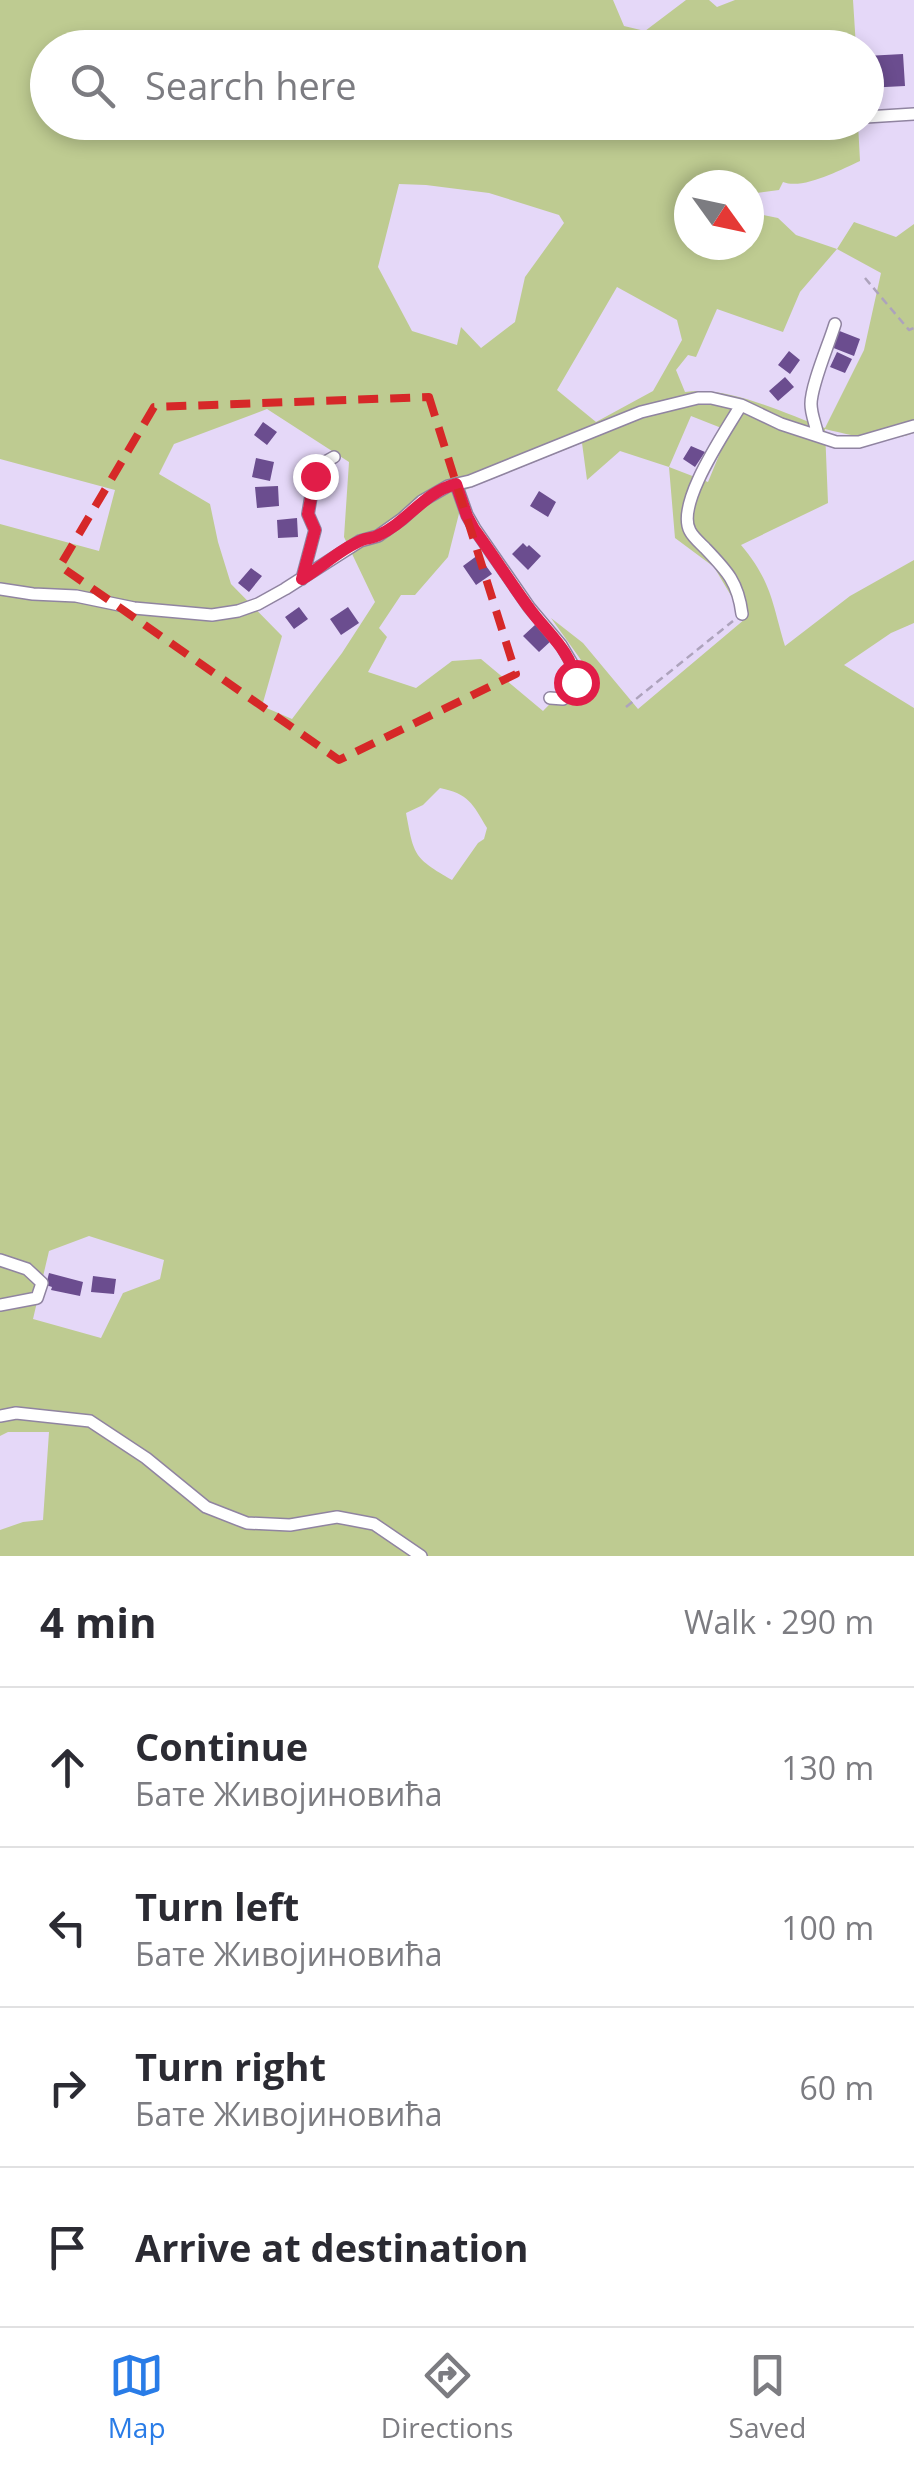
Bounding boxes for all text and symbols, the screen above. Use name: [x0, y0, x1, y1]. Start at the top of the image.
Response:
search box: [30, 30, 884, 140]
icon: search: [65, 58, 120, 113]
text: Search here: [145, 59, 357, 111]
north arrow: [674, 170, 764, 260]
route end: [293, 454, 339, 500]
route start: [554, 660, 600, 706]
text: 4 min: [40, 1593, 157, 1650]
text: Walk · 290 m: [684, 1600, 874, 1643]
text: Continue: [135, 1720, 308, 1772]
icon: ahead: [40, 1740, 95, 1795]
text: 130 m: [781, 1746, 874, 1789]
text: Бате Живојиновића: [135, 1772, 443, 1815]
text: Turn left: [135, 1880, 299, 1932]
icon: left: [40, 1900, 95, 1955]
text: 100 m: [781, 1906, 874, 1949]
text: Бате Живојиновића: [135, 1932, 443, 1975]
text: Turn right: [135, 2040, 326, 2092]
icon: right: [40, 2060, 95, 2115]
text: 60 m: [799, 2066, 874, 2109]
text: Бате Живојиновића: [135, 2092, 443, 2135]
icon: arrive: [40, 2220, 95, 2275]
text: Arrive at destination: [135, 2221, 529, 2273]
tab: Map: [108, 2348, 166, 2446]
tab: Directions: [381, 2348, 513, 2446]
tab: Saved: [729, 2348, 806, 2446]

